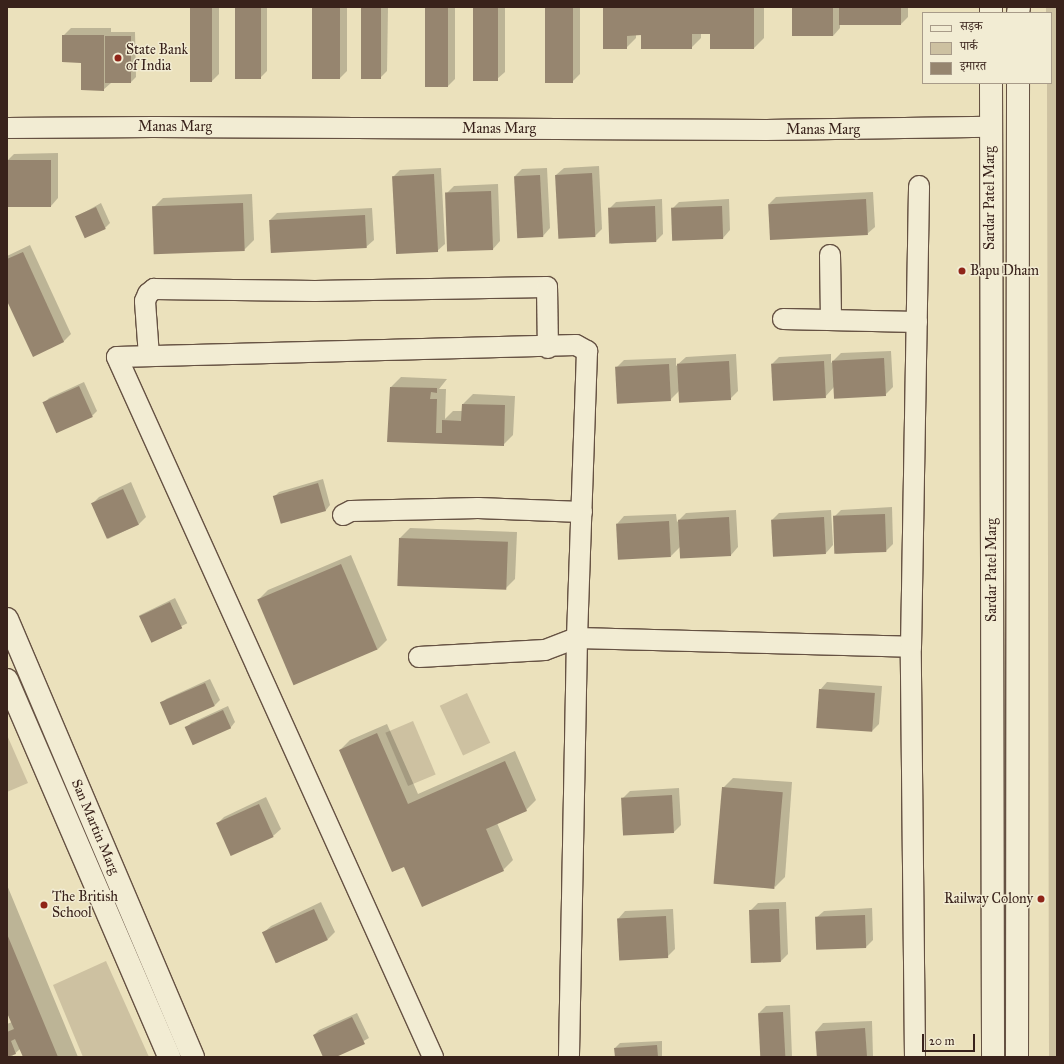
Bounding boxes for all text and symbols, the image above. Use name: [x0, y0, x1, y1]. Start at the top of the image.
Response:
legend: [922, 12, 1052, 84]
text: सड़क: [960, 19, 983, 33]
text: पार्क: [960, 39, 978, 53]
place label: State Bank of India: [126, 42, 188, 74]
marker: State Bank of India: [113, 53, 123, 63]
text: इमारत: [960, 59, 986, 73]
street label: Manas Marg: [138, 119, 212, 135]
street label: Manas Marg: [462, 121, 536, 137]
street label: Manas Marg: [786, 122, 860, 138]
street label: Sardar Patel Marg: [982, 146, 998, 250]
place label: Bapu Dham: [970, 263, 1039, 279]
marker: Bapu Dham: [957, 266, 967, 276]
street label: Sardar Patel Marg: [984, 518, 1000, 622]
street label: San Martin Marg: [67, 777, 123, 877]
place label: The British School: [52, 889, 118, 922]
place label: Railway Colony: [944, 891, 1033, 907]
marker: Railway Colony: [1036, 894, 1046, 904]
marker: The British School: [39, 900, 49, 910]
scale bar: [924, 1026, 977, 1052]
text: 20 m: [929, 1034, 955, 1048]

